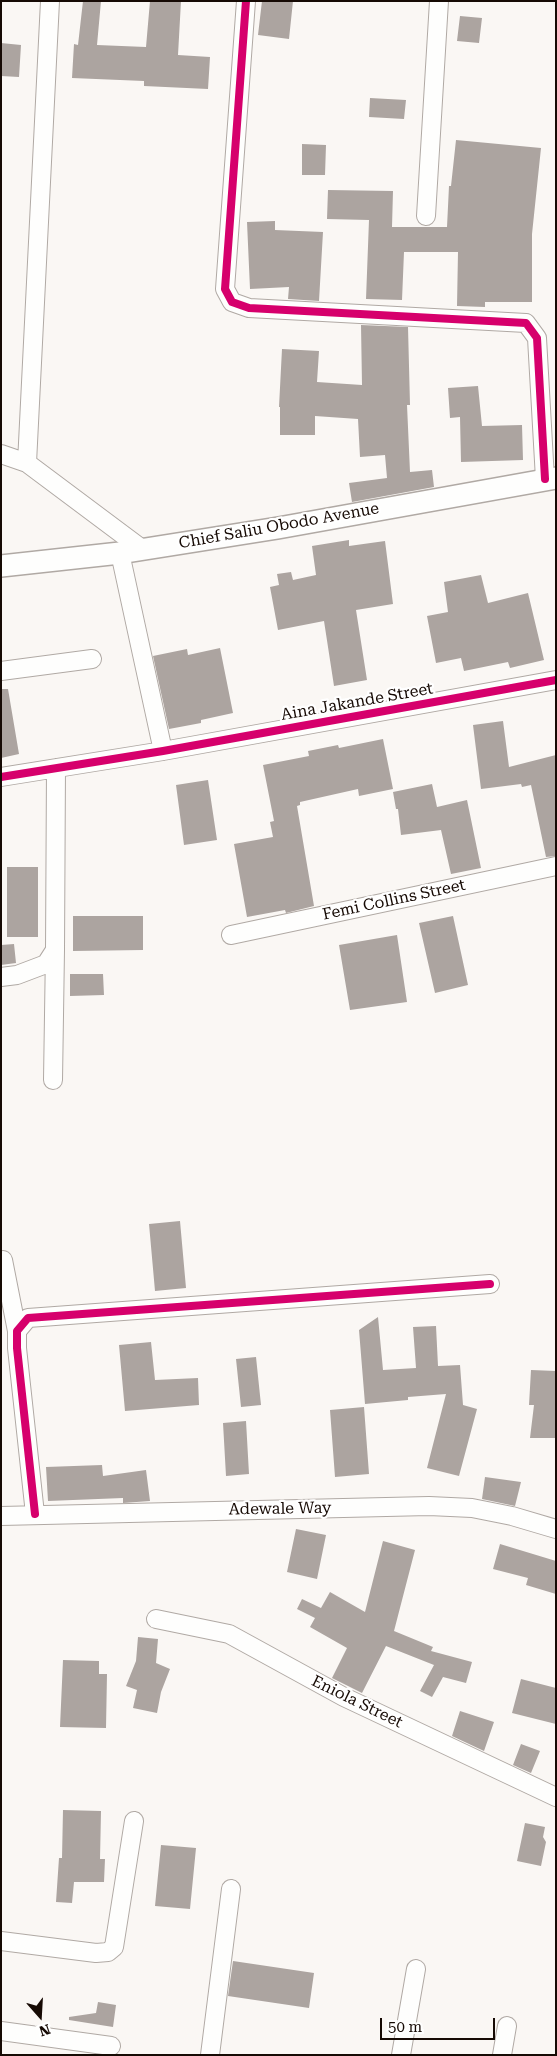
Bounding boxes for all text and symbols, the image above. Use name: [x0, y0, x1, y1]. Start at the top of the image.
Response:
street label: Chief Saliu Obodo Avenue: [177, 499, 381, 553]
street label: Aina Jakande Street: [279, 679, 435, 725]
street label: Femi Collins Street: [321, 875, 467, 925]
street label: Adewale Way: [228, 1499, 332, 1519]
street label: Eniola Street: [308, 1672, 406, 1732]
north arrow: [15, 1991, 65, 2041]
scale bar: [382, 2008, 497, 2040]
text: 50 m: [388, 2018, 422, 2036]
text: N: [37, 2021, 53, 2040]

